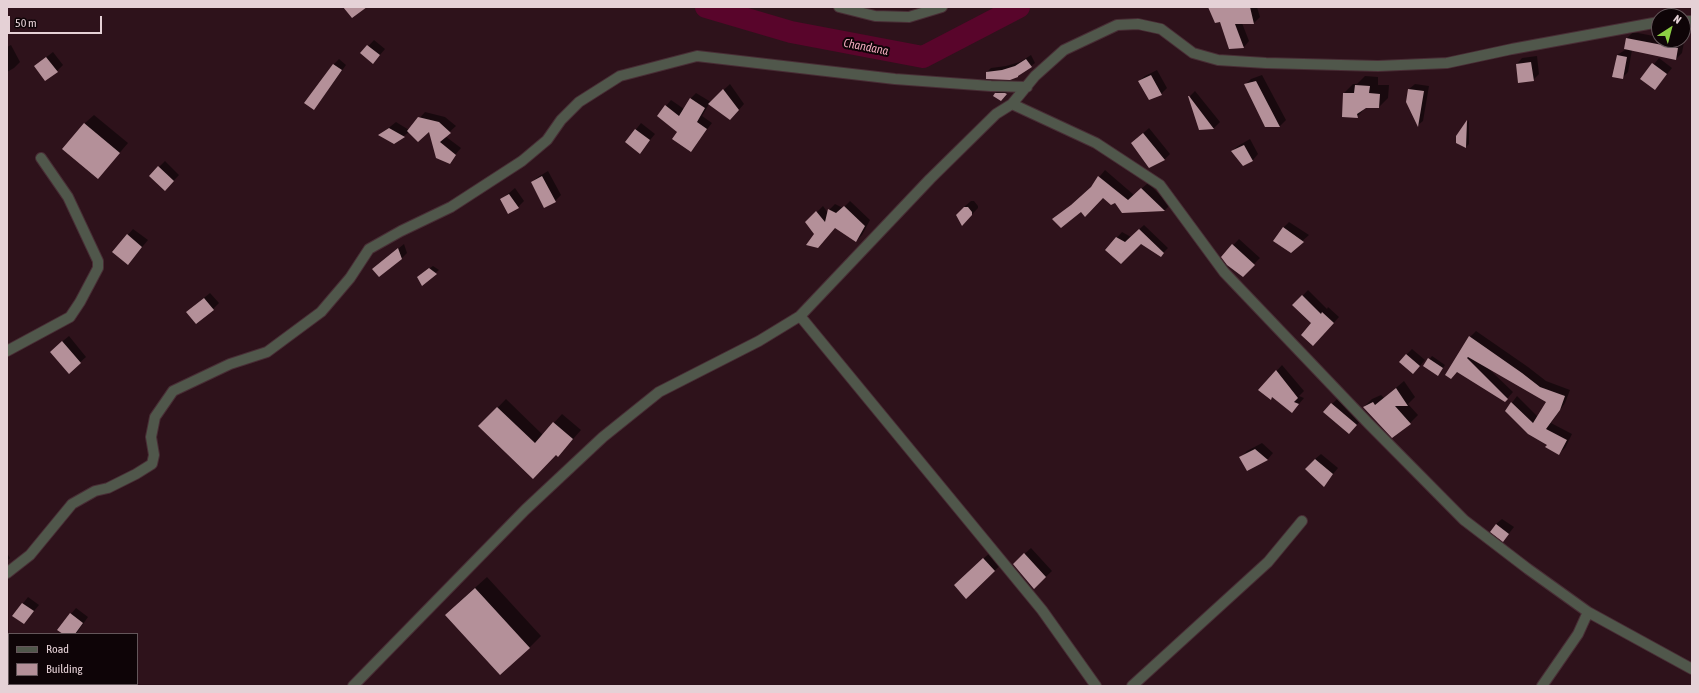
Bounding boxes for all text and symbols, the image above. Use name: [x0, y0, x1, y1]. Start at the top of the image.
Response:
scale bar: [10, 8, 104, 34]
north arrow: [1651, 8, 1691, 48]
text: N: [1671, 12, 1684, 26]
text: 50 m: [15, 16, 37, 30]
water label: Chandana: [842, 36, 890, 58]
legend: [8, 633, 138, 685]
text: Road: [46, 642, 69, 656]
text: Building: [46, 662, 83, 676]

